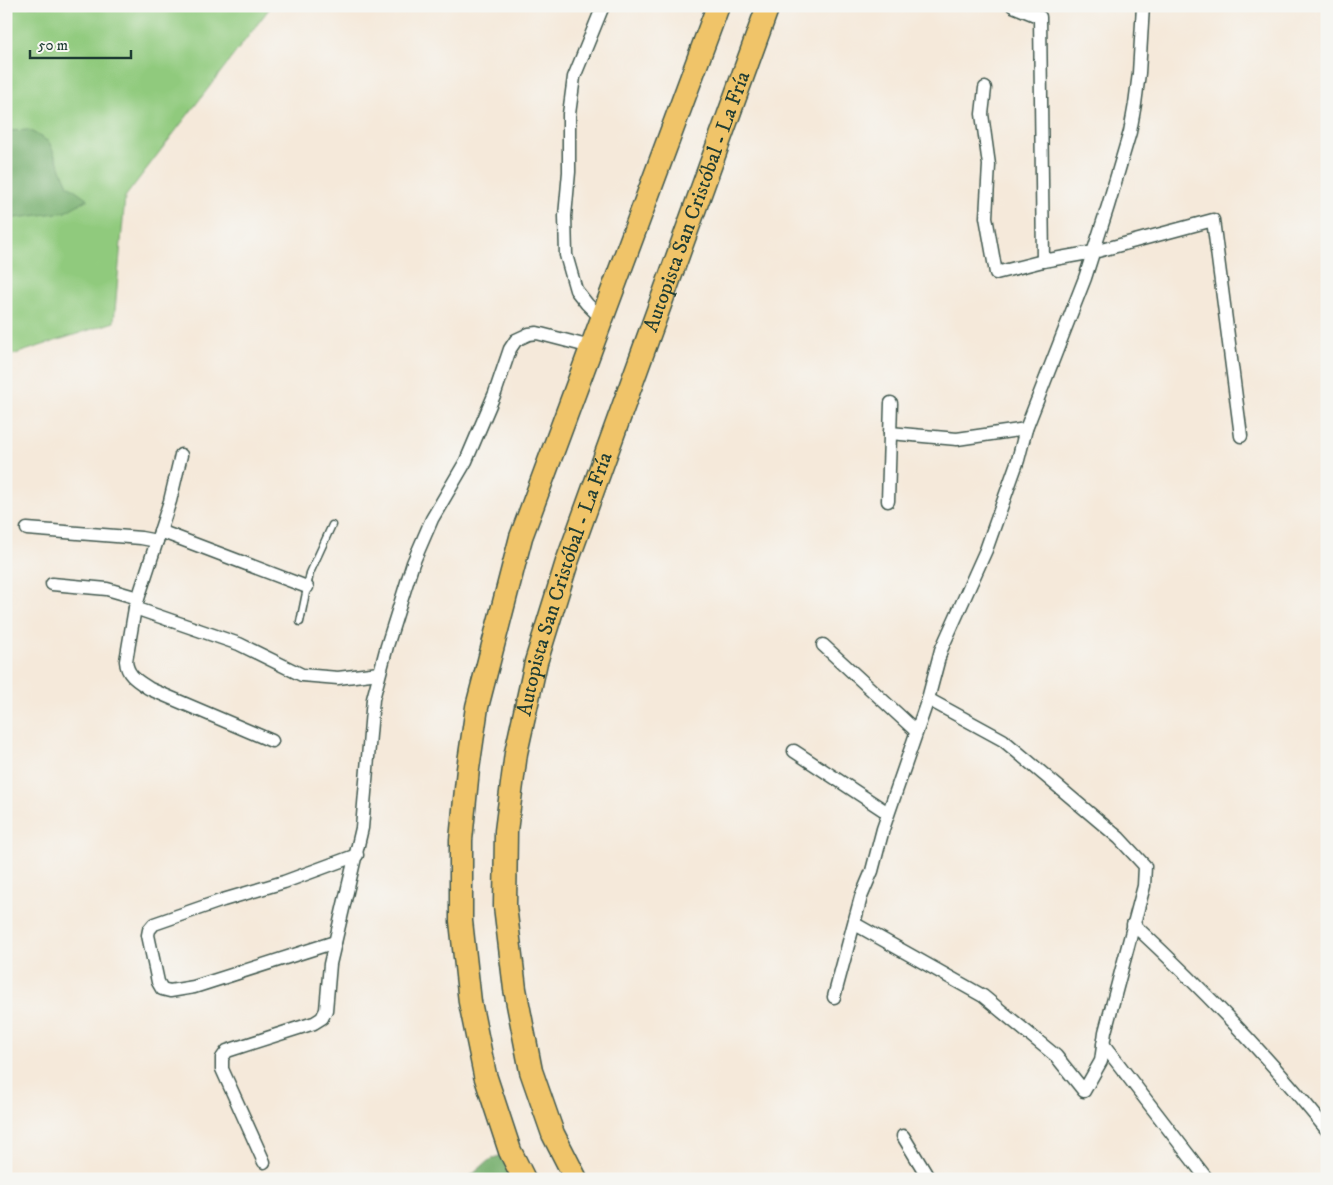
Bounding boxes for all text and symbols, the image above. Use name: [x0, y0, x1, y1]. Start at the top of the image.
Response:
scale bar: [30, 28, 131, 60]
text: 50 m: [38, 36, 68, 55]
street label: Autopista San Cristóbal - La Fría: [638, 68, 756, 336]
street label: Autopista San Cristóbal - La Fría: [512, 449, 619, 718]

